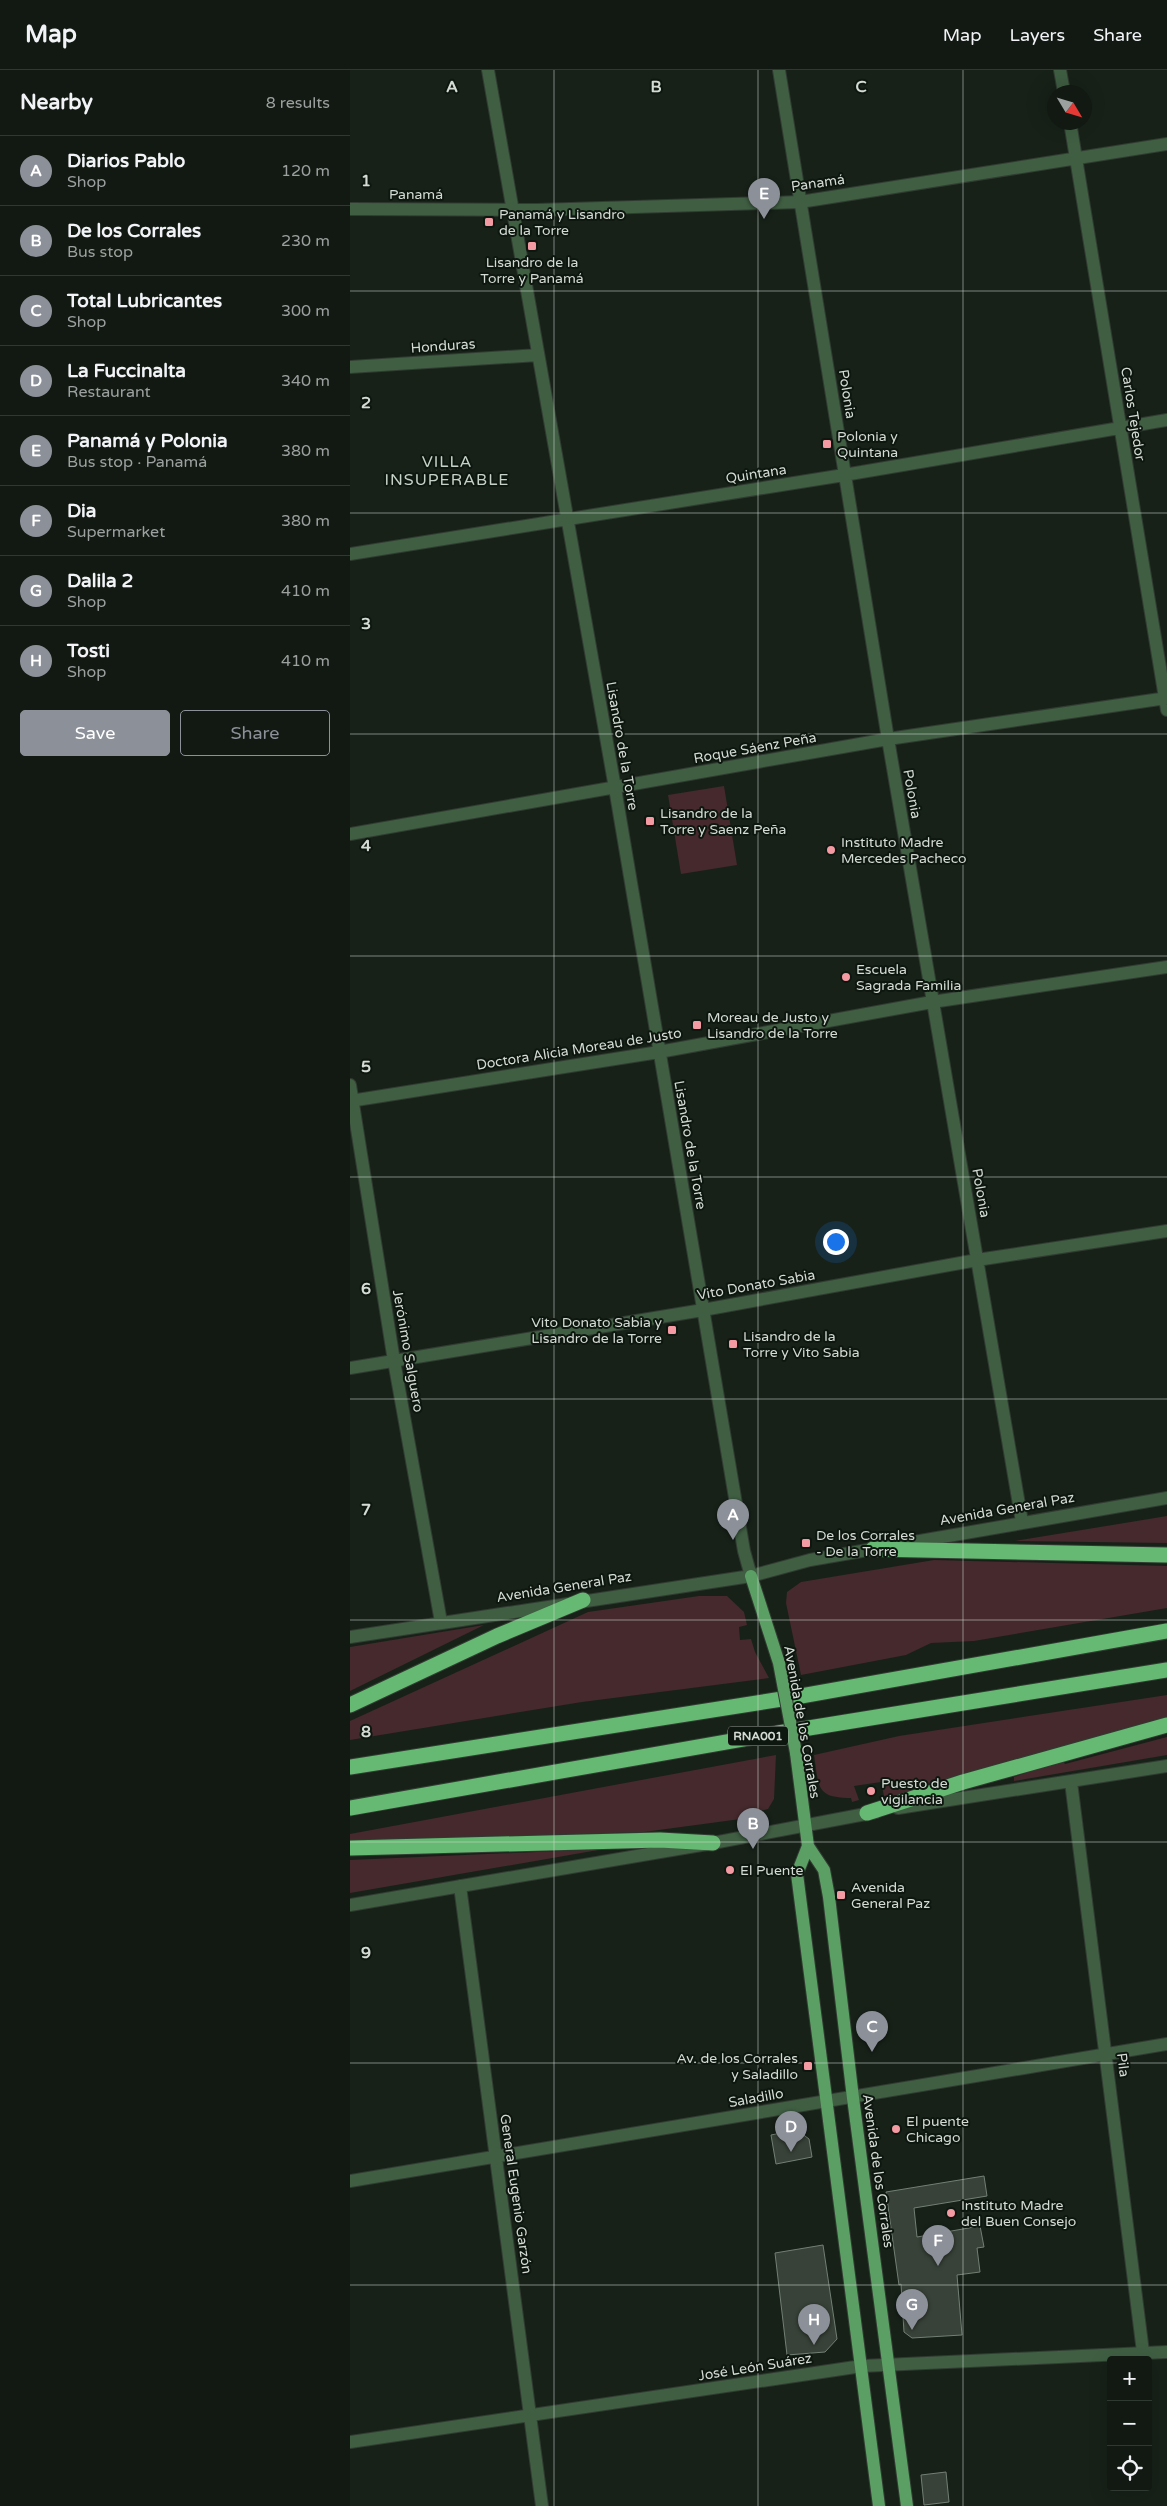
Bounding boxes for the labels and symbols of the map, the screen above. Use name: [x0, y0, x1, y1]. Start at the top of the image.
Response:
text: A: [446, 77, 458, 97]
text: B: [650, 77, 662, 97]
text: C: [855, 77, 867, 97]
north arrow: [1047, 85, 1092, 130]
text: 1: [361, 171, 371, 191]
street label: Panamá: [790, 171, 846, 195]
pin: E: [748, 178, 780, 219]
street label: Panamá: [389, 186, 443, 203]
place label: Panamá y Lisandro de la Torre: [499, 206, 625, 239]
marker: Panamá y Lisandro de la Torre: [483, 216, 495, 228]
marker: Lisandro de la Torre y Panamá: [526, 240, 538, 252]
place label: Lisandro de la Torre y Panamá: [480, 254, 584, 287]
street label: Honduras: [410, 335, 476, 357]
street label: Carlos Tejedor: [1117, 366, 1149, 463]
street label: Polonia: [835, 368, 859, 420]
text: 2: [361, 393, 371, 413]
place label: Polonia y Quintana: [837, 428, 898, 461]
marker: Polonia y Quintana: [821, 438, 833, 450]
district label: VILLA INSUPERABLE: [384, 452, 510, 490]
street label: Quintana: [724, 461, 788, 487]
text: 3: [361, 614, 371, 634]
street label: Lisandro de la Torre: [602, 680, 642, 812]
street label: Roque Sáenz Peña: [692, 729, 818, 767]
street label: Polonia: [899, 768, 925, 820]
place label: Lisandro de la Torre y Saenz Peña: [660, 805, 786, 838]
marker: Lisandro de la Torre y Saenz Peña: [644, 815, 656, 827]
place label: Instituto Madre Mercedes Pacheco: [841, 834, 967, 867]
text: 4: [361, 836, 371, 856]
marker: Instituto Madre Mercedes Pacheco: [825, 844, 837, 856]
place label: Escuela Sagrada Familia: [856, 961, 961, 994]
marker: Escuela Sagrada Familia: [840, 971, 852, 983]
place label: Moreau de Justo y Lisandro de la Torre: [707, 1009, 838, 1042]
marker: Moreau de Justo y Lisandro de la Torre: [691, 1019, 703, 1031]
street label: Doctora Alicia Moreau de Justo: [475, 1024, 683, 1074]
text: 5: [361, 1057, 371, 1077]
street label: Lisandro de la Torre: [670, 1079, 710, 1211]
street label: Polonia: [968, 1167, 994, 1219]
your location: [823, 1229, 849, 1255]
street label: Vito Donato Sabia: [696, 1266, 816, 1304]
text: 6: [361, 1279, 371, 1299]
street label: Jerónimo Salguero: [389, 1288, 427, 1414]
place label: Vito Donato Sabia y Lisandro de la Torre: [531, 1314, 662, 1347]
marker: Vito Donato Sabia y Lisandro de la Torre: [666, 1324, 678, 1336]
place label: Lisandro de la Torre y Vito Sabia: [743, 1328, 860, 1361]
marker: Lisandro de la Torre y Vito Sabia: [727, 1338, 739, 1350]
street label: Avenida General Paz: [938, 1489, 1076, 1529]
pin: A: [717, 1499, 749, 1540]
text: 7: [361, 1500, 371, 1520]
place label: De los Corrales - De la Torre: [816, 1527, 915, 1560]
marker: De los Corrales - De la Torre: [800, 1537, 812, 1549]
street label: Avenida General Paz: [495, 1568, 633, 1606]
street label: Avenida de los Corrales: [780, 1644, 824, 1800]
text: 8: [361, 1722, 371, 1742]
road number: RNA001: [728, 1726, 788, 1745]
place label: Puesto de vigilancia: [881, 1775, 948, 1808]
marker: Puesto de vigilancia: [865, 1785, 877, 1797]
pin: B: [737, 1808, 769, 1849]
place label: El Puente: [740, 1862, 803, 1879]
marker: El Puente: [724, 1864, 736, 1876]
place label: Avenida General Paz: [851, 1879, 930, 1912]
marker: Avenida General Paz: [835, 1889, 847, 1901]
text: 9: [361, 1943, 371, 1963]
pin: C: [856, 2011, 888, 2052]
place label: Av. de los Corrales y Saladillo: [676, 2050, 798, 2083]
street label: Pila: [1113, 2052, 1133, 2078]
marker: Av. de los Corrales y Saladillo: [802, 2060, 814, 2072]
street label: Saladillo: [727, 2085, 785, 2111]
street label: Avenida de los Corrales: [859, 2093, 897, 2249]
pin: D: [775, 2111, 807, 2152]
street label: General Eugenio Garzón: [496, 2113, 536, 2275]
place label: El puente Chicago: [906, 2113, 969, 2146]
marker: El puente Chicago: [890, 2123, 902, 2135]
place label: Instituto Madre del Buen Consejo: [961, 2197, 1076, 2230]
marker: Instituto Madre del Buen Consejo: [945, 2207, 957, 2219]
pin: F: [922, 2225, 954, 2266]
pin: G: [896, 2289, 928, 2330]
pin: H: [798, 2304, 830, 2345]
street label: José León Suárez: [697, 2350, 813, 2384]

